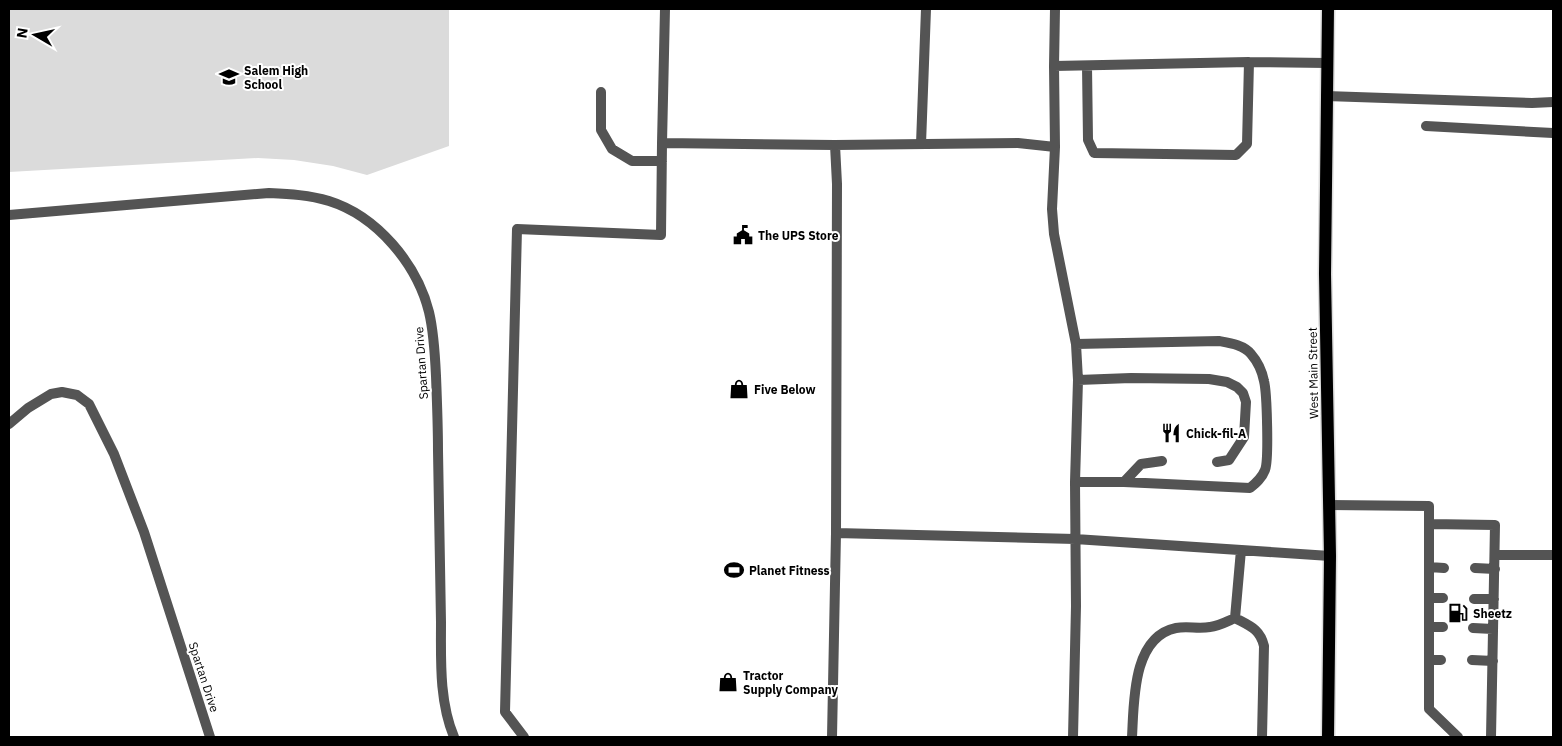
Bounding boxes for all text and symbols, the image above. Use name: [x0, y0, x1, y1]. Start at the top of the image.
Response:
north arrow: [10, 10, 60, 60]
text: N: [12, 27, 32, 39]
place label: Salem High School: [244, 63, 308, 92]
school or university icon: Salem High School: [218, 66, 240, 88]
public building icon: The UPS Store: [732, 224, 754, 246]
place label: The UPS Store: [758, 228, 839, 243]
street label: Spartan Drive: [411, 326, 431, 400]
street label: West Main Street: [1305, 327, 1321, 419]
shop icon: Five Below: [728, 378, 750, 400]
place label: Five Below: [754, 382, 816, 397]
restaurant icon: Chick-fil-A: [1160, 422, 1182, 444]
place label: Chick-fil-A: [1186, 426, 1246, 441]
sports icon: Planet Fitness: [723, 559, 745, 581]
place label: Planet Fitness: [749, 563, 830, 578]
fuel station icon: Sheetz: [1447, 602, 1469, 624]
place label: Sheetz: [1473, 606, 1512, 621]
street label: Spartan Drive: [186, 640, 223, 714]
place label: Tractor Supply Company: [743, 668, 839, 697]
shop icon: Tractor Supply Company: [717, 671, 739, 693]

